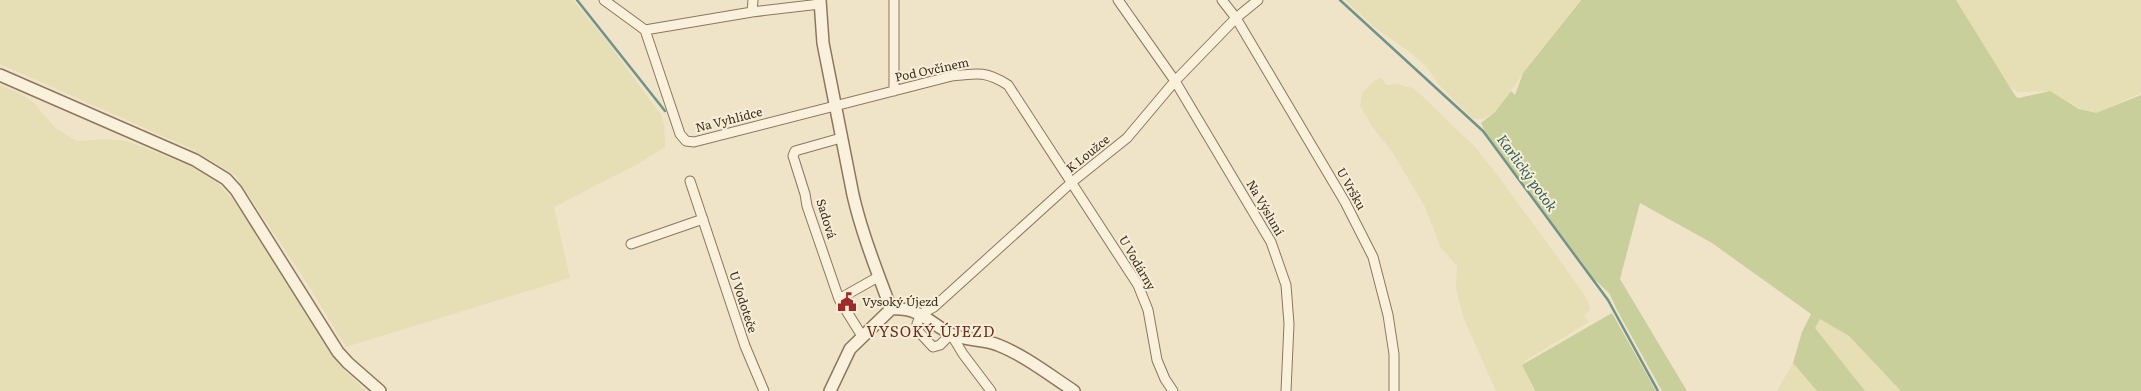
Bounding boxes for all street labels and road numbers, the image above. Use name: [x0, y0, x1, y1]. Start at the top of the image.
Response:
street label: Pod Ovčínem: [893, 52, 971, 86]
street label: Na Vyhlídce: [693, 102, 764, 136]
street label: K Loužce: [1062, 130, 1113, 176]
street label: U Vršku: [1333, 164, 1371, 213]
street label: Na Výsluní: [1243, 176, 1289, 239]
street label: Sadová: [812, 197, 842, 241]
street label: U Vodárny: [1115, 232, 1161, 293]
street label: U Vodoteče: [725, 268, 762, 335]

